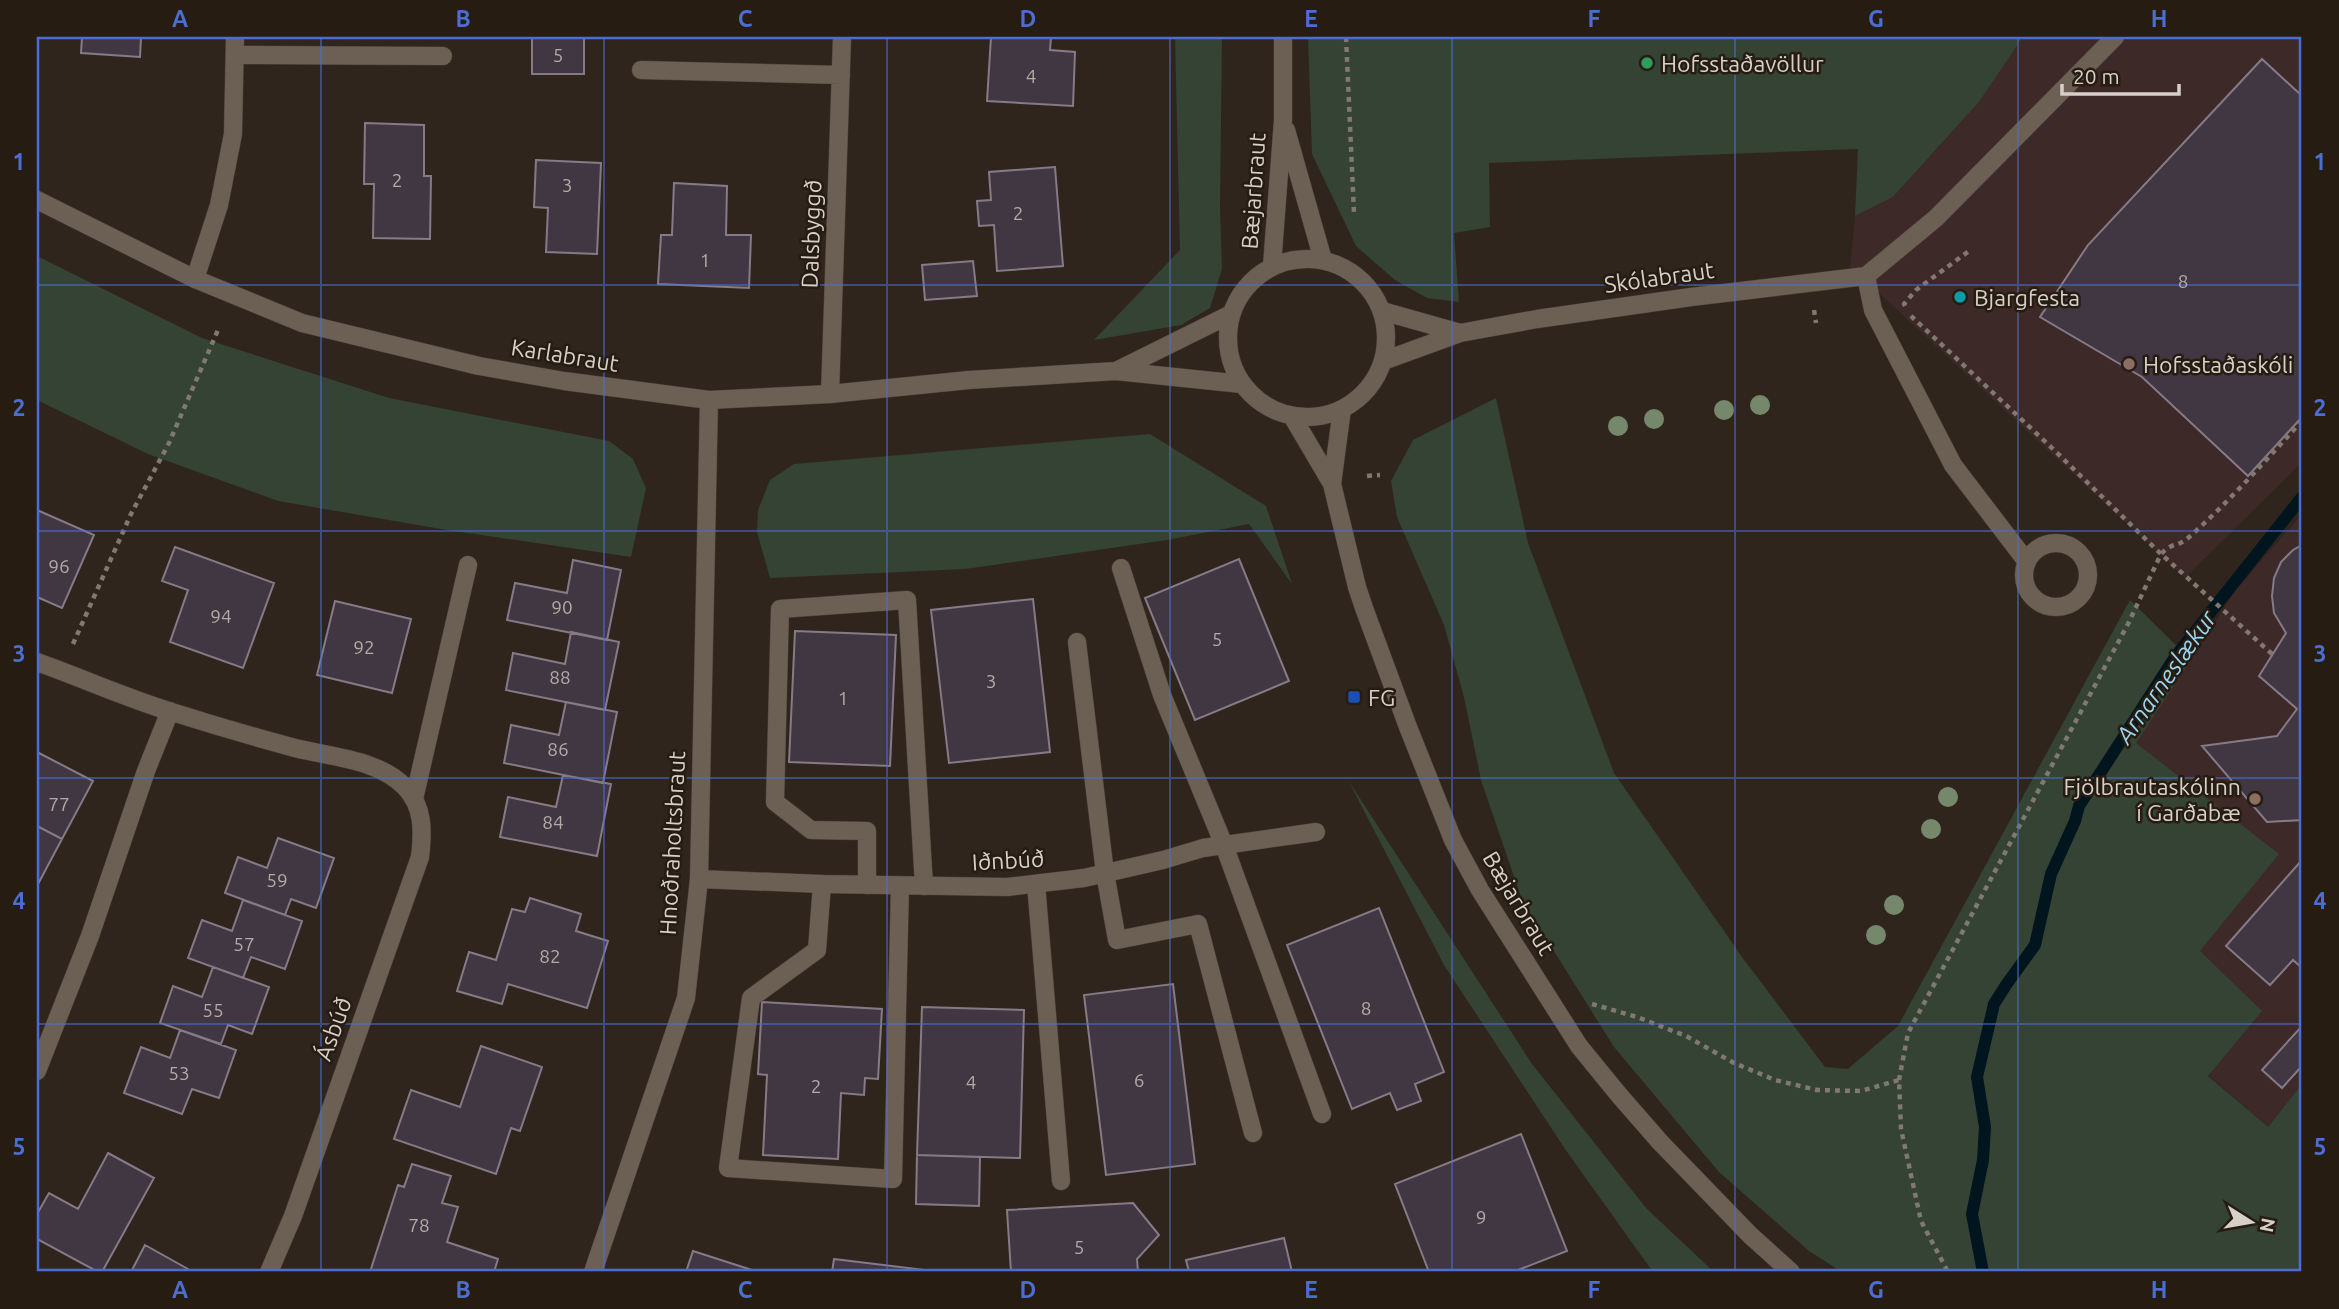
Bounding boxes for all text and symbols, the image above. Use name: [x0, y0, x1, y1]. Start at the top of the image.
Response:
text: A: [172, 6, 188, 31]
text: B: [455, 6, 471, 31]
text: C: [738, 6, 753, 31]
text: D: [1020, 6, 1036, 31]
text: E: [1304, 6, 1318, 31]
text: F: [1588, 6, 1601, 31]
text: G: [1868, 6, 1884, 31]
text: H: [2151, 6, 2167, 31]
house number: 5: [553, 44, 563, 66]
place label: Hofsstaðavöllur: [1661, 51, 1824, 76]
scale bar: [2062, 52, 2180, 96]
marker: Hofsstaðavöllur: [1639, 55, 1655, 71]
text: 20 m: [2073, 64, 2120, 88]
house number: 4: [1026, 65, 1036, 87]
street label: Bæjarbraut: [1236, 132, 1270, 250]
text: 1: [13, 149, 25, 174]
text: 1: [2314, 149, 2326, 174]
house number: 2: [392, 169, 402, 191]
house number: 3: [562, 174, 572, 196]
street label: Dalsbyggð: [797, 179, 825, 289]
house number: 2: [1013, 202, 1023, 224]
house number: 1: [700, 249, 710, 271]
street label: Skólabraut: [1602, 257, 1716, 297]
house number: 8: [2178, 270, 2188, 292]
place label: Bjargfesta: [1974, 285, 2080, 310]
marker: Bjargfesta: [1952, 289, 1968, 305]
street label: Karlabraut: [509, 334, 621, 376]
place label: Hofsstaðaskóli: [2143, 352, 2293, 377]
marker: Hofsstaðaskóli: [2121, 356, 2137, 372]
text: 2: [13, 395, 25, 420]
text: 2: [2314, 395, 2326, 420]
house number: 96: [48, 555, 70, 577]
house number: 90: [551, 596, 573, 618]
house number: 94: [210, 605, 232, 627]
water label: Arnarneslækur: [2110, 605, 2222, 749]
house number: 5: [1212, 628, 1222, 650]
house number: 92: [353, 636, 375, 658]
text: 3: [13, 641, 25, 666]
text: 3: [2314, 641, 2326, 666]
house number: 88: [549, 666, 571, 688]
house number: 3: [986, 670, 996, 692]
place label: FG: [1368, 685, 1395, 710]
house number: 1: [838, 687, 848, 709]
marker: FG: [1346, 689, 1362, 705]
house number: 86: [547, 738, 569, 760]
street label: Hnoðraholtsbraut: [655, 750, 689, 936]
place label: Fjölbrautaskólinn í Garðabæ: [2063, 774, 2241, 825]
marker: Fjölbrautaskólinn í Garðabæ: [2247, 791, 2263, 807]
house number: 77: [48, 793, 70, 815]
house number: 84: [542, 811, 564, 833]
street label: Iðnbúð: [971, 846, 1045, 874]
street label: Bæjarbraut: [1478, 847, 1560, 959]
house number: 59: [266, 869, 288, 891]
text: 4: [13, 888, 26, 913]
text: 4: [2314, 888, 2327, 913]
house number: 57: [233, 933, 255, 955]
house number: 82: [539, 945, 561, 967]
street label: Ásbúð: [309, 994, 356, 1064]
house number: 8: [1361, 997, 1371, 1019]
house number: 55: [202, 999, 224, 1021]
house number: 53: [168, 1062, 190, 1084]
house number: 6: [1134, 1069, 1144, 1091]
house number: 4: [966, 1071, 976, 1093]
house number: 2: [811, 1075, 821, 1097]
text: 5: [13, 1134, 25, 1159]
text: 5: [2314, 1134, 2326, 1159]
north arrow: [2216, 1186, 2286, 1256]
house number: 9: [1476, 1206, 1486, 1228]
house number: 78: [408, 1214, 430, 1236]
text: N: [2256, 1216, 2280, 1234]
house number: 5: [1074, 1236, 1084, 1258]
text: A: [172, 1277, 188, 1302]
text: B: [455, 1277, 471, 1302]
text: C: [738, 1277, 753, 1302]
text: D: [1020, 1277, 1036, 1302]
text: E: [1304, 1277, 1318, 1302]
text: F: [1588, 1277, 1601, 1302]
text: G: [1868, 1277, 1884, 1302]
text: H: [2151, 1277, 2167, 1302]

